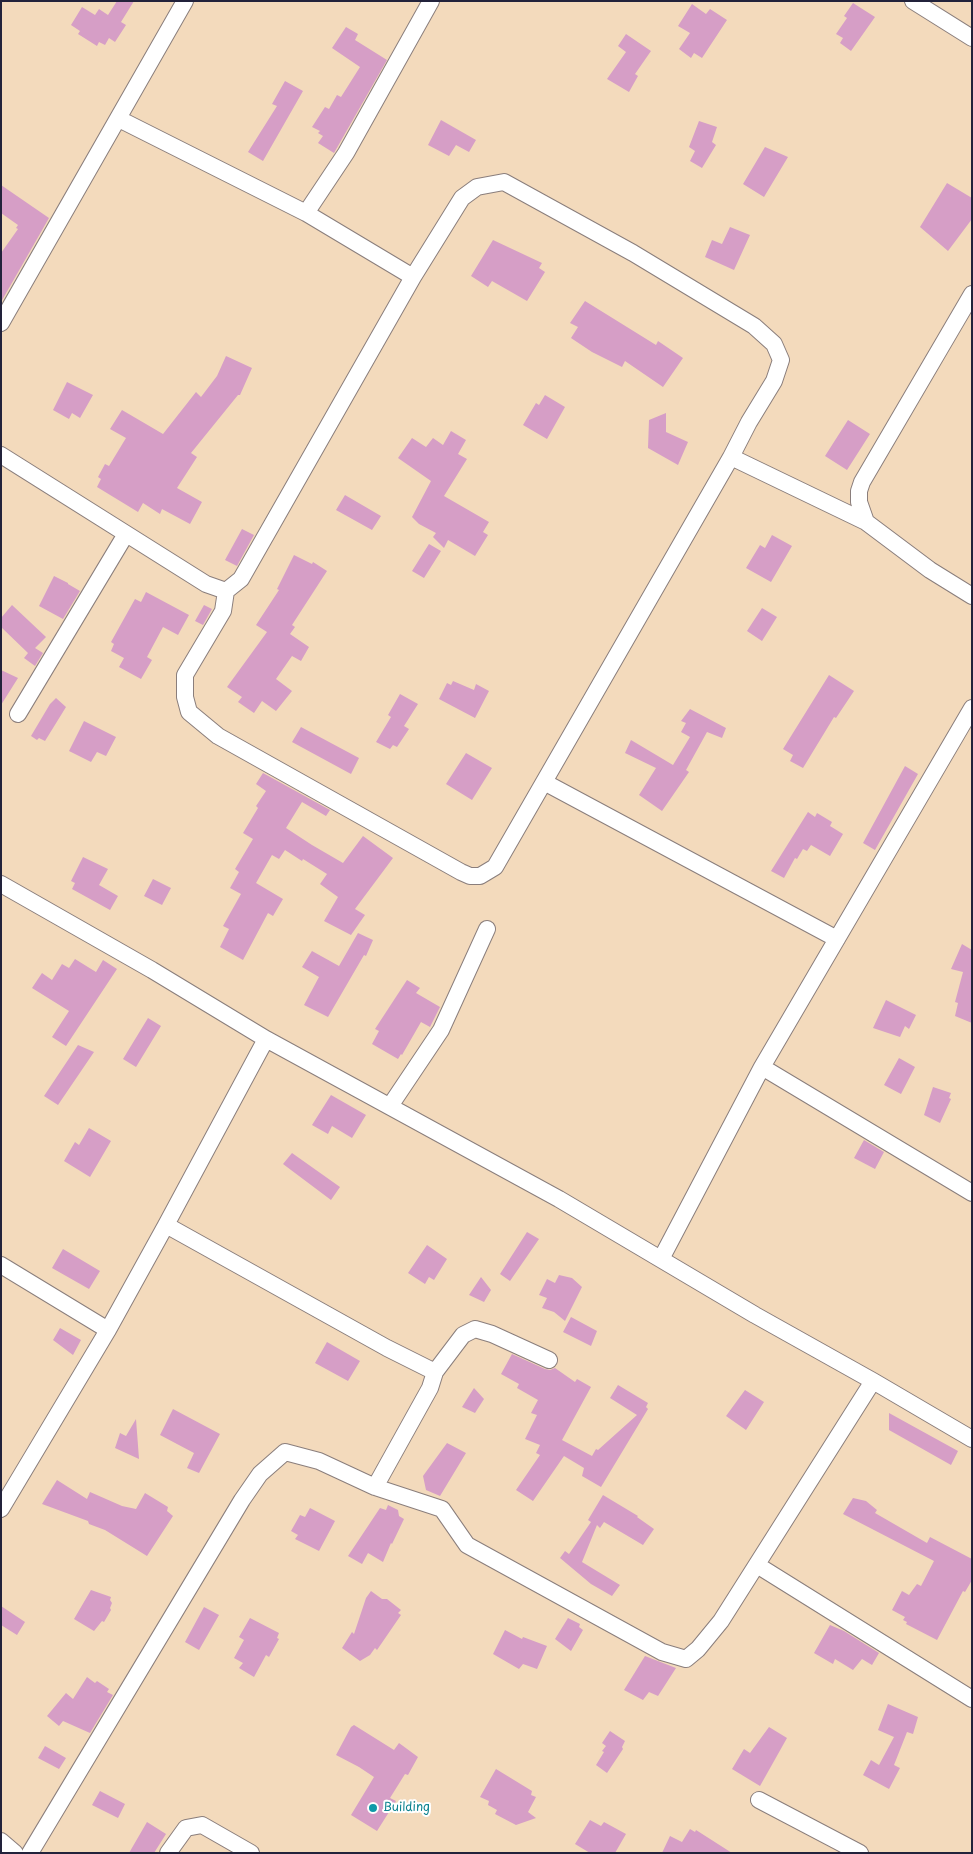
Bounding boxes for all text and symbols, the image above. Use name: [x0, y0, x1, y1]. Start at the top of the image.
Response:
place label: Building: [383, 1801, 430, 1815]
marker: Building: [367, 1802, 379, 1814]

